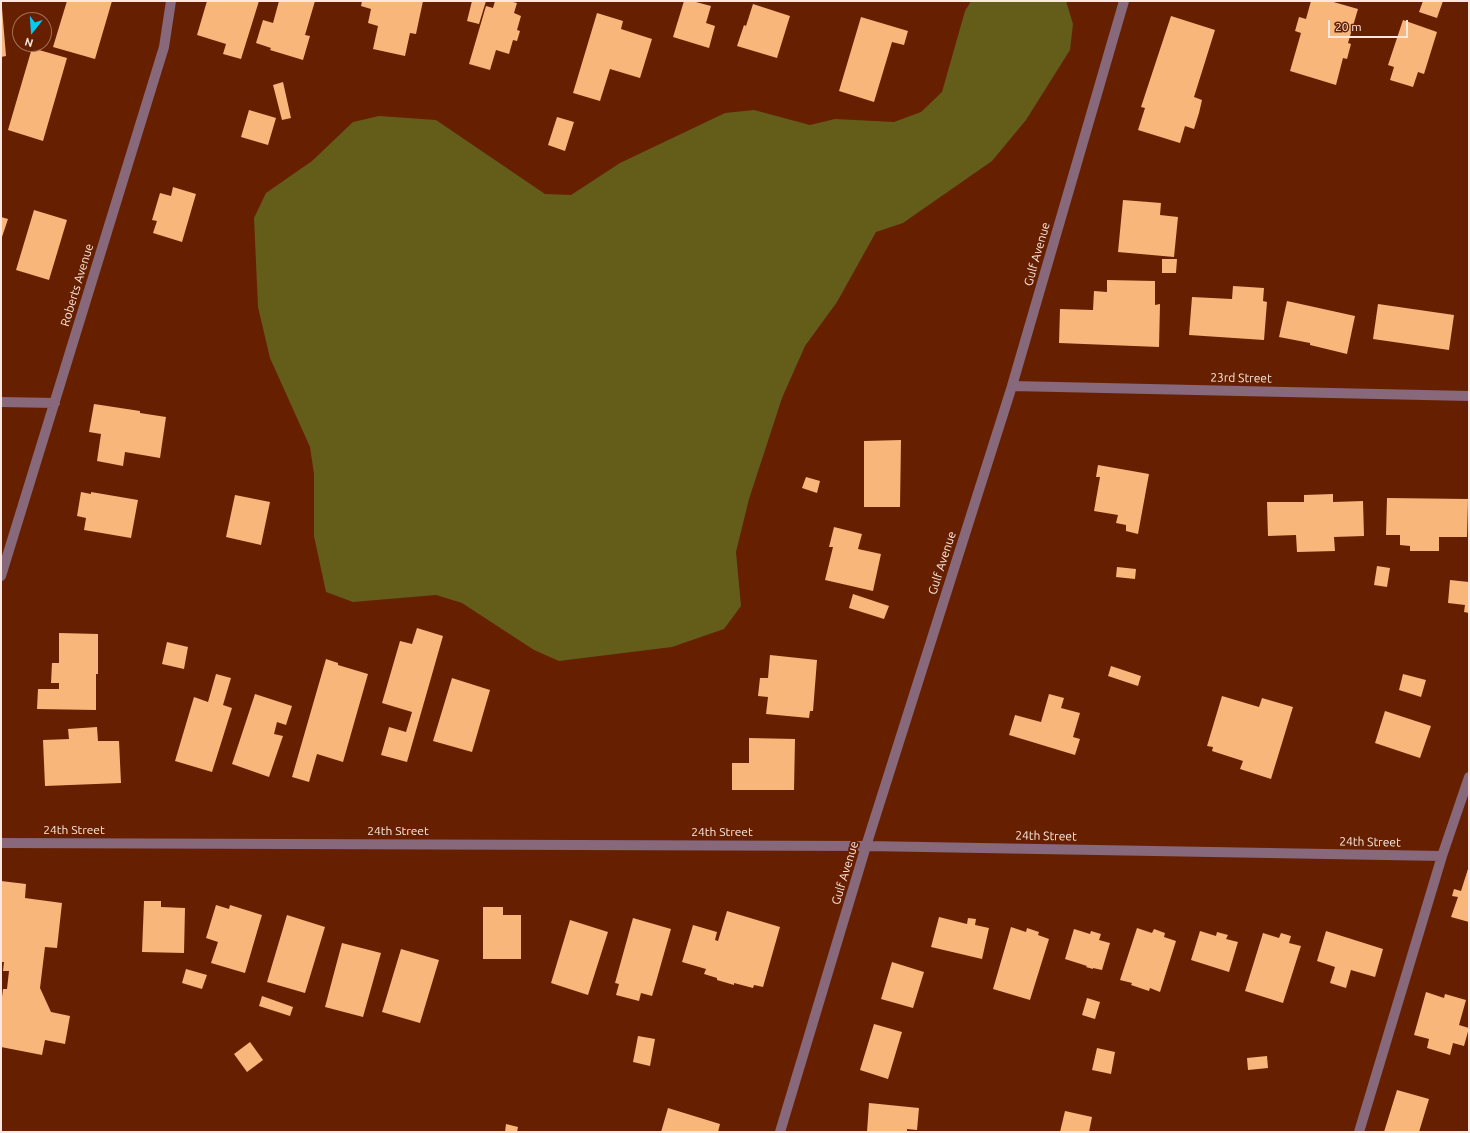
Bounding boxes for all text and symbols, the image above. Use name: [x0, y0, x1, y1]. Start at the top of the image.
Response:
north arrow: [12, 12, 52, 52]
scale bar: [1330, 12, 1410, 38]
text: 20 m: [1335, 20, 1362, 33]
text: N: [23, 36, 34, 49]
street label: Gulf Avenue: [1021, 220, 1053, 288]
street label: Roberts Avenue: [58, 242, 96, 328]
street label: 23rd Street: [1210, 370, 1272, 386]
street label: Gulf Avenue: [925, 530, 959, 596]
street label: 24th Street: [43, 823, 105, 837]
street label: 24th Street: [367, 824, 429, 838]
street label: 24th Street: [691, 825, 753, 839]
street label: 24th Street: [1015, 828, 1077, 844]
street label: 24th Street: [1339, 834, 1401, 850]
street label: Gulf Avenue: [829, 839, 861, 907]

